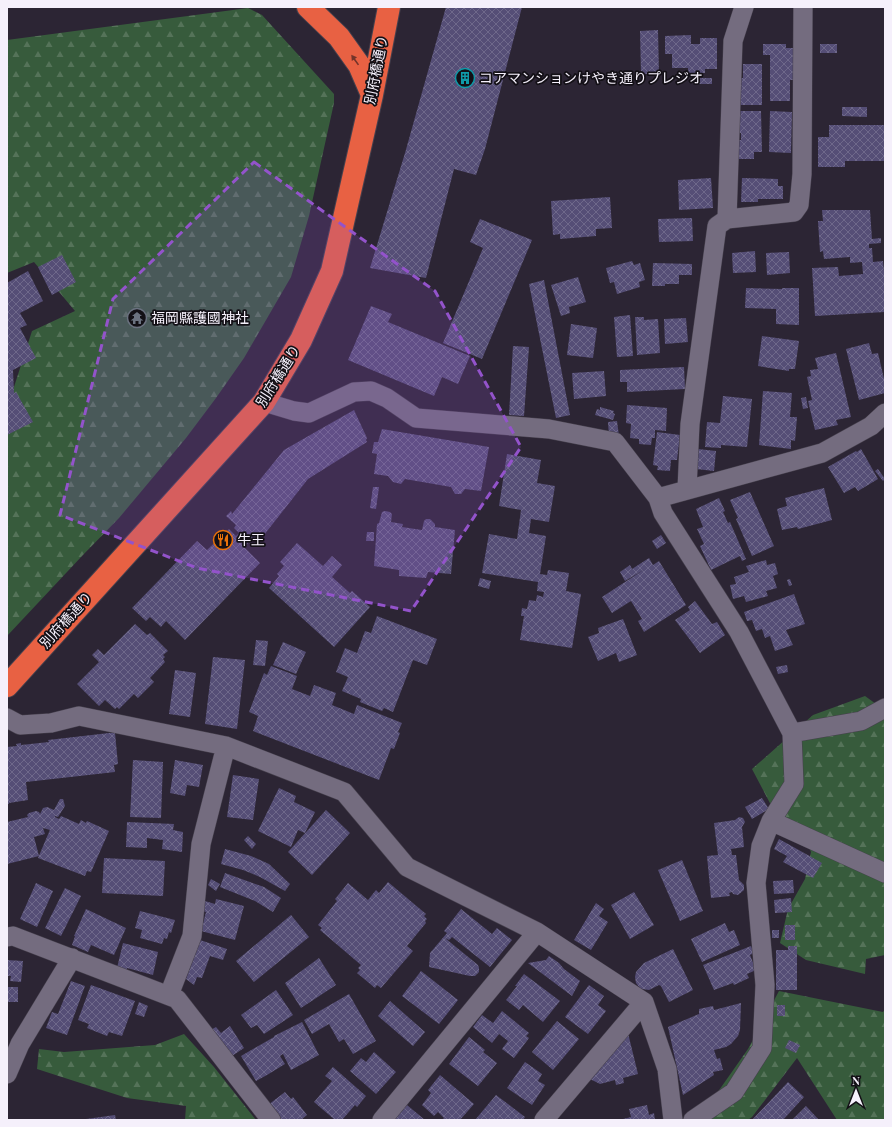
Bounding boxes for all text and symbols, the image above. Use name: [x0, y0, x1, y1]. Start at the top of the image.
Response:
street label: 別府橋通り: [360, 34, 392, 106]
one-way arrow: [351, 54, 359, 65]
building icon: コアマンションけやき通りプレジオ: [454, 67, 476, 89]
place label: コアマンションけやき通りプレジオ: [479, 68, 703, 87]
temple icon: 福岡縣護國神社: [126, 307, 148, 329]
place label: 福岡縣護國神社: [151, 308, 249, 327]
street label: 別府橋通り: [251, 341, 304, 410]
restaurant icon: 牛王: [212, 529, 234, 551]
place label: 牛王: [237, 530, 265, 549]
street label: 別府橋通り: [35, 587, 96, 652]
north arrow: [836, 1071, 876, 1111]
text: N: [852, 1073, 860, 1088]

